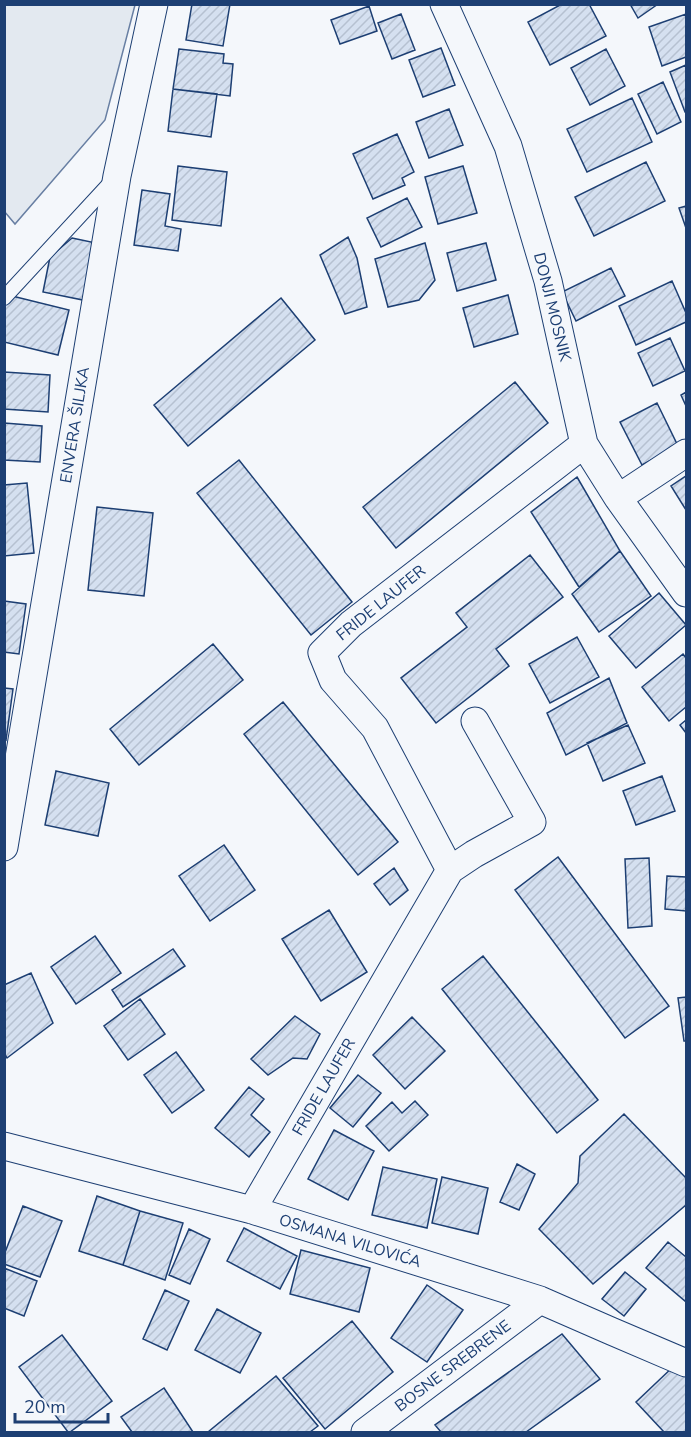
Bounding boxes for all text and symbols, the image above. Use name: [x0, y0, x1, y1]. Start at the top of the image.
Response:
street label: DONJI MOSNIK: [528, 250, 576, 365]
street label: ENVERA ŠILJKA: [55, 365, 95, 485]
street label: FRIDE LAUFER: [332, 560, 431, 646]
street label: FRIDE LAUFER: [287, 1034, 361, 1140]
street label: OSMANA VILOVIĆA: [276, 1209, 424, 1273]
street label: BOSNE SREBRENE: [390, 1315, 516, 1417]
scale bar: [15, 1386, 108, 1424]
text: 20 m: [24, 1395, 66, 1419]

